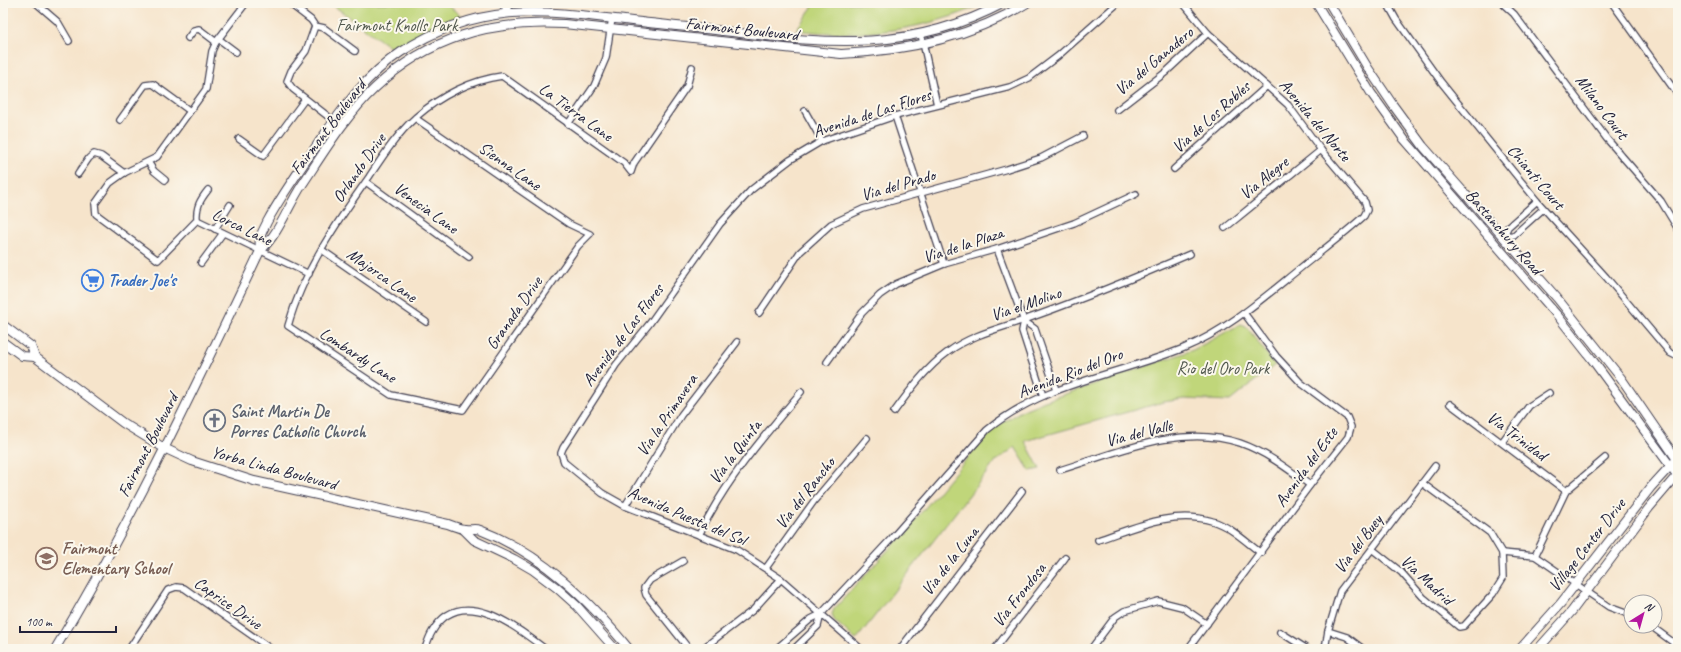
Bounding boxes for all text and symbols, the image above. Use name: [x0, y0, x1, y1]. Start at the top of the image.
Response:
street label: Fairmont Boulevard: [685, 13, 803, 46]
park label: Fairmont Knolls Park: [337, 15, 459, 36]
street label: Via del Ganadero: [1110, 21, 1198, 100]
street label: Milano Court: [1571, 71, 1634, 145]
street label: Fairmont Boulevard: [286, 73, 372, 178]
street label: Avenida del Norte: [1275, 75, 1356, 167]
street label: Via de Los Robles: [1168, 76, 1255, 158]
street label: La Tierra Lane: [535, 78, 618, 147]
street label: Avenida de Las Flores: [810, 84, 935, 142]
street label: Orlando Drive: [328, 128, 391, 207]
street label: Sienna Lane: [475, 137, 547, 196]
street label: Chianti Court: [1503, 140, 1571, 216]
street label: Via Alegre: [1235, 151, 1294, 204]
street label: Via del Prado: [859, 164, 939, 206]
street label: Venecia Lane: [390, 178, 463, 239]
street label: Bastanchury Road: [1461, 185, 1549, 282]
street label: Lorca Lane: [209, 204, 277, 251]
street label: Via de la Plaza: [920, 222, 1008, 268]
street label: Majorca Lane: [343, 243, 422, 308]
supermarket icon: Trader Joe's: [79, 267, 105, 293]
place label: Trader Joe's: [108, 270, 178, 291]
street label: Granada Drive: [481, 271, 548, 354]
street label: Avenida de Las Flores: [578, 279, 669, 390]
street label: Via el Molino: [988, 282, 1065, 326]
street label: Lombardy Lane: [316, 322, 401, 388]
street label: Avenida Rio del Oro: [1015, 343, 1126, 403]
park label: Rio del Oro Park: [1177, 358, 1271, 379]
street label: Via la Primavera: [632, 369, 703, 460]
street label: Fairmont Boulevard: [113, 387, 185, 500]
place label: Saint Martin De Porres Catholic Church: [230, 401, 367, 442]
street label: Via Trinidad: [1483, 407, 1553, 467]
church icon: Saint Martin De Porres Catholic Church: [202, 408, 228, 434]
street label: Via la Quinta: [704, 414, 767, 488]
street label: Via del Valle: [1104, 414, 1176, 451]
street label: Avenida del Este: [1270, 422, 1343, 511]
street label: Yorba Linda Boulevard: [209, 441, 342, 496]
street label: Via del Rancho: [770, 451, 841, 533]
street label: Avenida Puesta del Sol: [625, 482, 752, 552]
street label: Village Center Drive: [1544, 493, 1631, 596]
street label: Via del Buey: [1329, 510, 1388, 578]
street label: Via de la Luna: [917, 521, 985, 600]
place label: Fairmont Elementary School: [62, 538, 173, 579]
school or university icon: Fairmont Elementary School: [34, 545, 60, 571]
street label: Via Madrid: [1396, 550, 1459, 611]
street label: Via Frondosa: [988, 558, 1051, 631]
street label: Caprice Drive: [190, 572, 267, 635]
north arrow: [1623, 594, 1663, 634]
text: N: [1642, 598, 1658, 615]
scale bar: [20, 608, 116, 634]
text: 100 m: [26, 614, 53, 630]

